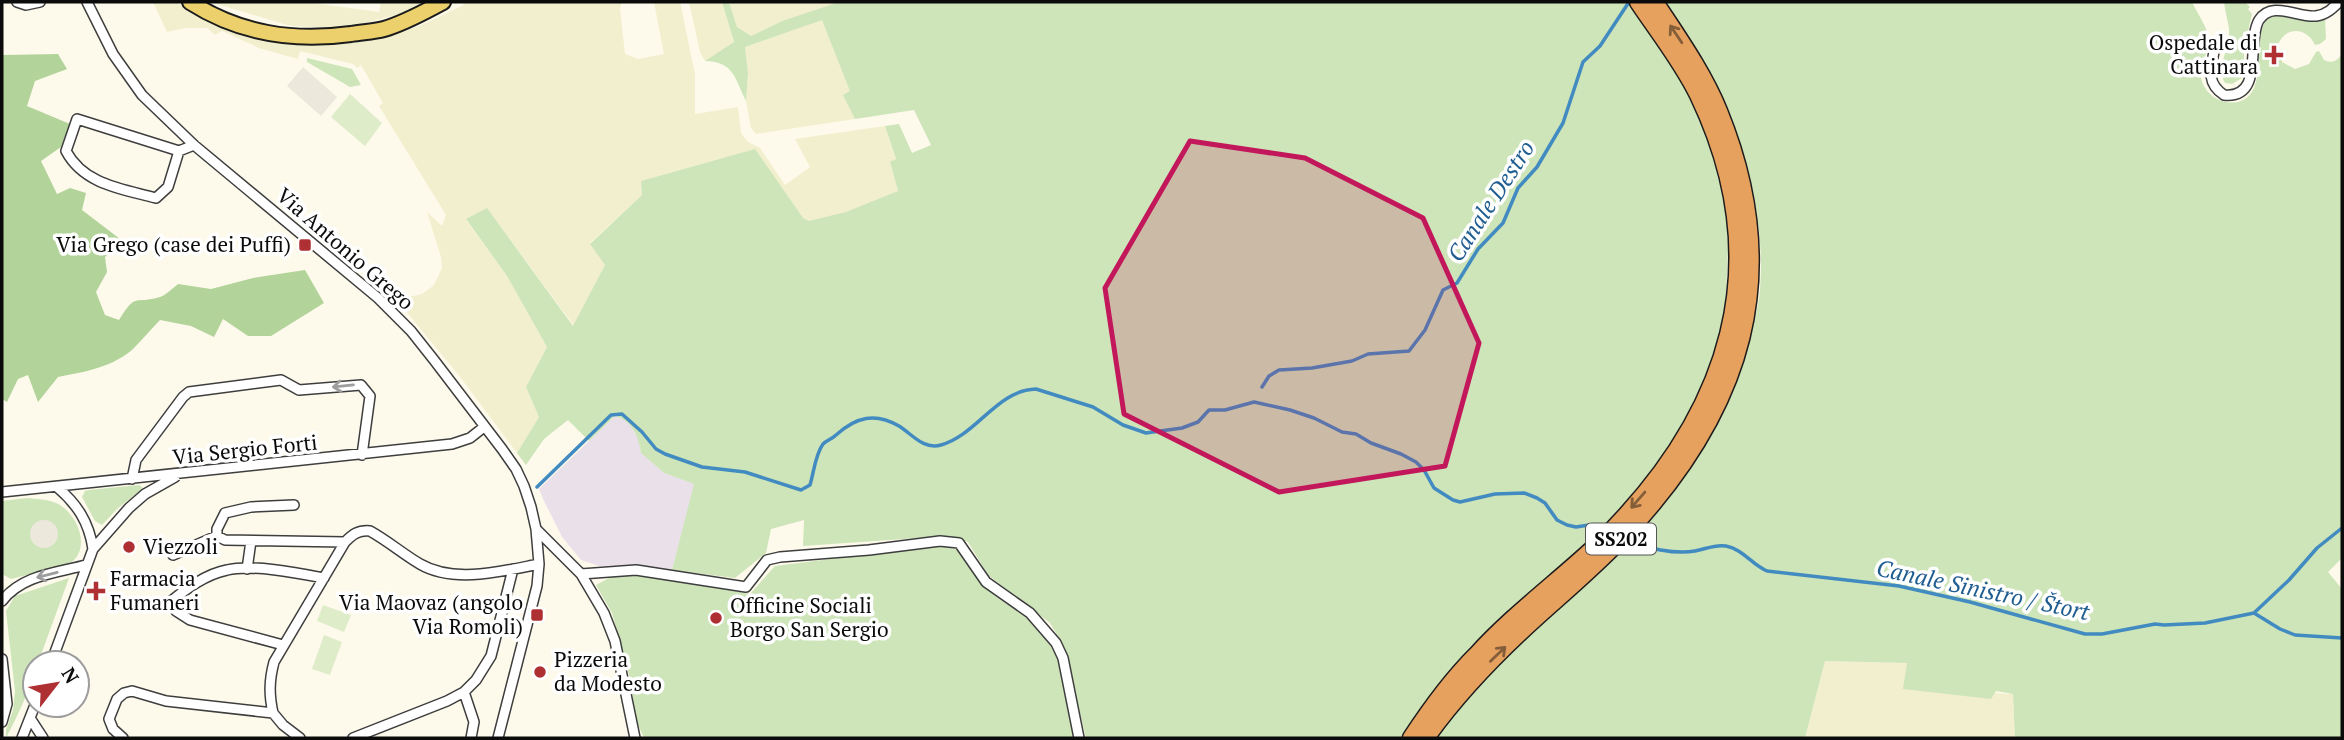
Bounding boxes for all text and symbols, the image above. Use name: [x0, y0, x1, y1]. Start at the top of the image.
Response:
one-way arrow: [1669, 24, 1683, 44]
place label: Ospedale di Cattinara: [2149, 28, 2258, 80]
marker: Ospedale di Cattinara: [2264, 45, 2284, 65]
water label: Canale Destro: [1440, 134, 1541, 267]
street label: Via Antonio Grego: [271, 181, 420, 316]
place label: Via Grego (case dei Puffi): [56, 230, 291, 258]
marker: Via Grego (case dei Puffi): [297, 237, 313, 253]
one-way arrow: [332, 380, 355, 393]
street label: Via Sergio Forti: [171, 427, 319, 471]
one-way arrow: [1630, 491, 1646, 509]
road number: SS202: [1586, 524, 1656, 554]
place label: Viezzoli: [143, 532, 218, 560]
marker: Viezzoli: [121, 539, 137, 555]
water label: Canale Sinistro / Štort: [1874, 552, 2094, 627]
place label: Farmacia Fumaneri: [110, 564, 200, 616]
one-way arrow: [36, 569, 59, 582]
marker: Farmacia Fumaneri: [88, 583, 104, 599]
place label: Via Maovaz (angolo Via Romoli): [339, 588, 523, 640]
place label: Officine Sociali Borgo San Sergio: [730, 591, 889, 643]
marker: Via Maovaz (angolo Via Romoli): [529, 607, 545, 623]
marker: Officine Sociali Borgo San Sergio: [708, 610, 724, 626]
place label: Pizzeria da Modesto: [554, 645, 662, 697]
one-way arrow: [1489, 645, 1506, 662]
north arrow: [21, 649, 91, 719]
text: N: [57, 662, 86, 688]
marker: Pizzeria da Modesto: [532, 664, 548, 680]

